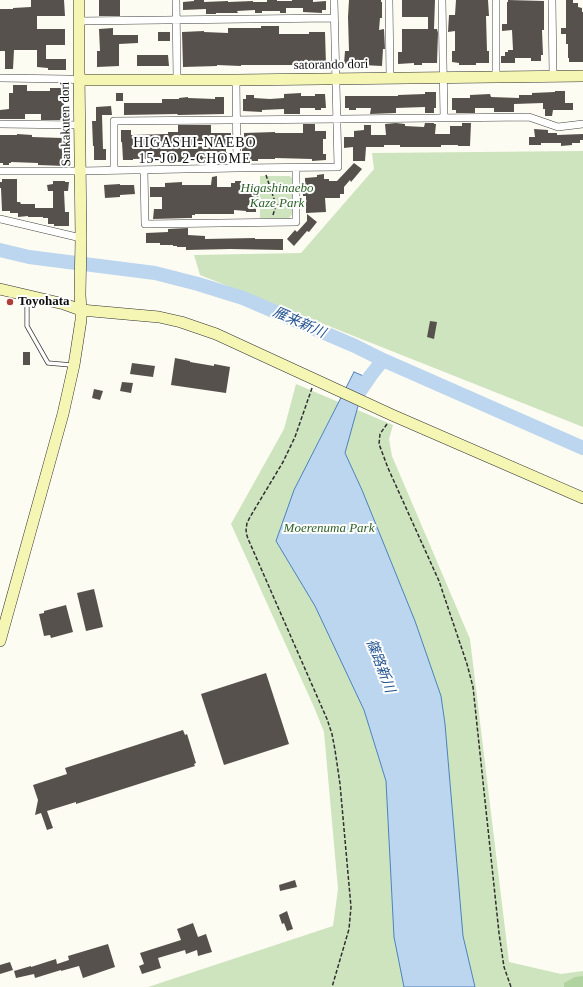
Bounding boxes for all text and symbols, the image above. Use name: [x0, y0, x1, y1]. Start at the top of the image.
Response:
street label: satorando dori: [294, 57, 368, 73]
street label: Sankakuten dori: [57, 81, 75, 167]
district label: HIGASHI-NAEBO 15-JO 2-CHOME: [133, 135, 257, 168]
park label: Higashinaebo Kaze Park: [241, 181, 313, 212]
place label: Toyohata: [18, 294, 70, 310]
marker: Toyohata: [5, 297, 15, 307]
water label: 雁来新川: [270, 304, 328, 342]
park label: Moerenuma Park: [284, 521, 374, 537]
water label: 篠路新川: [362, 637, 398, 695]

